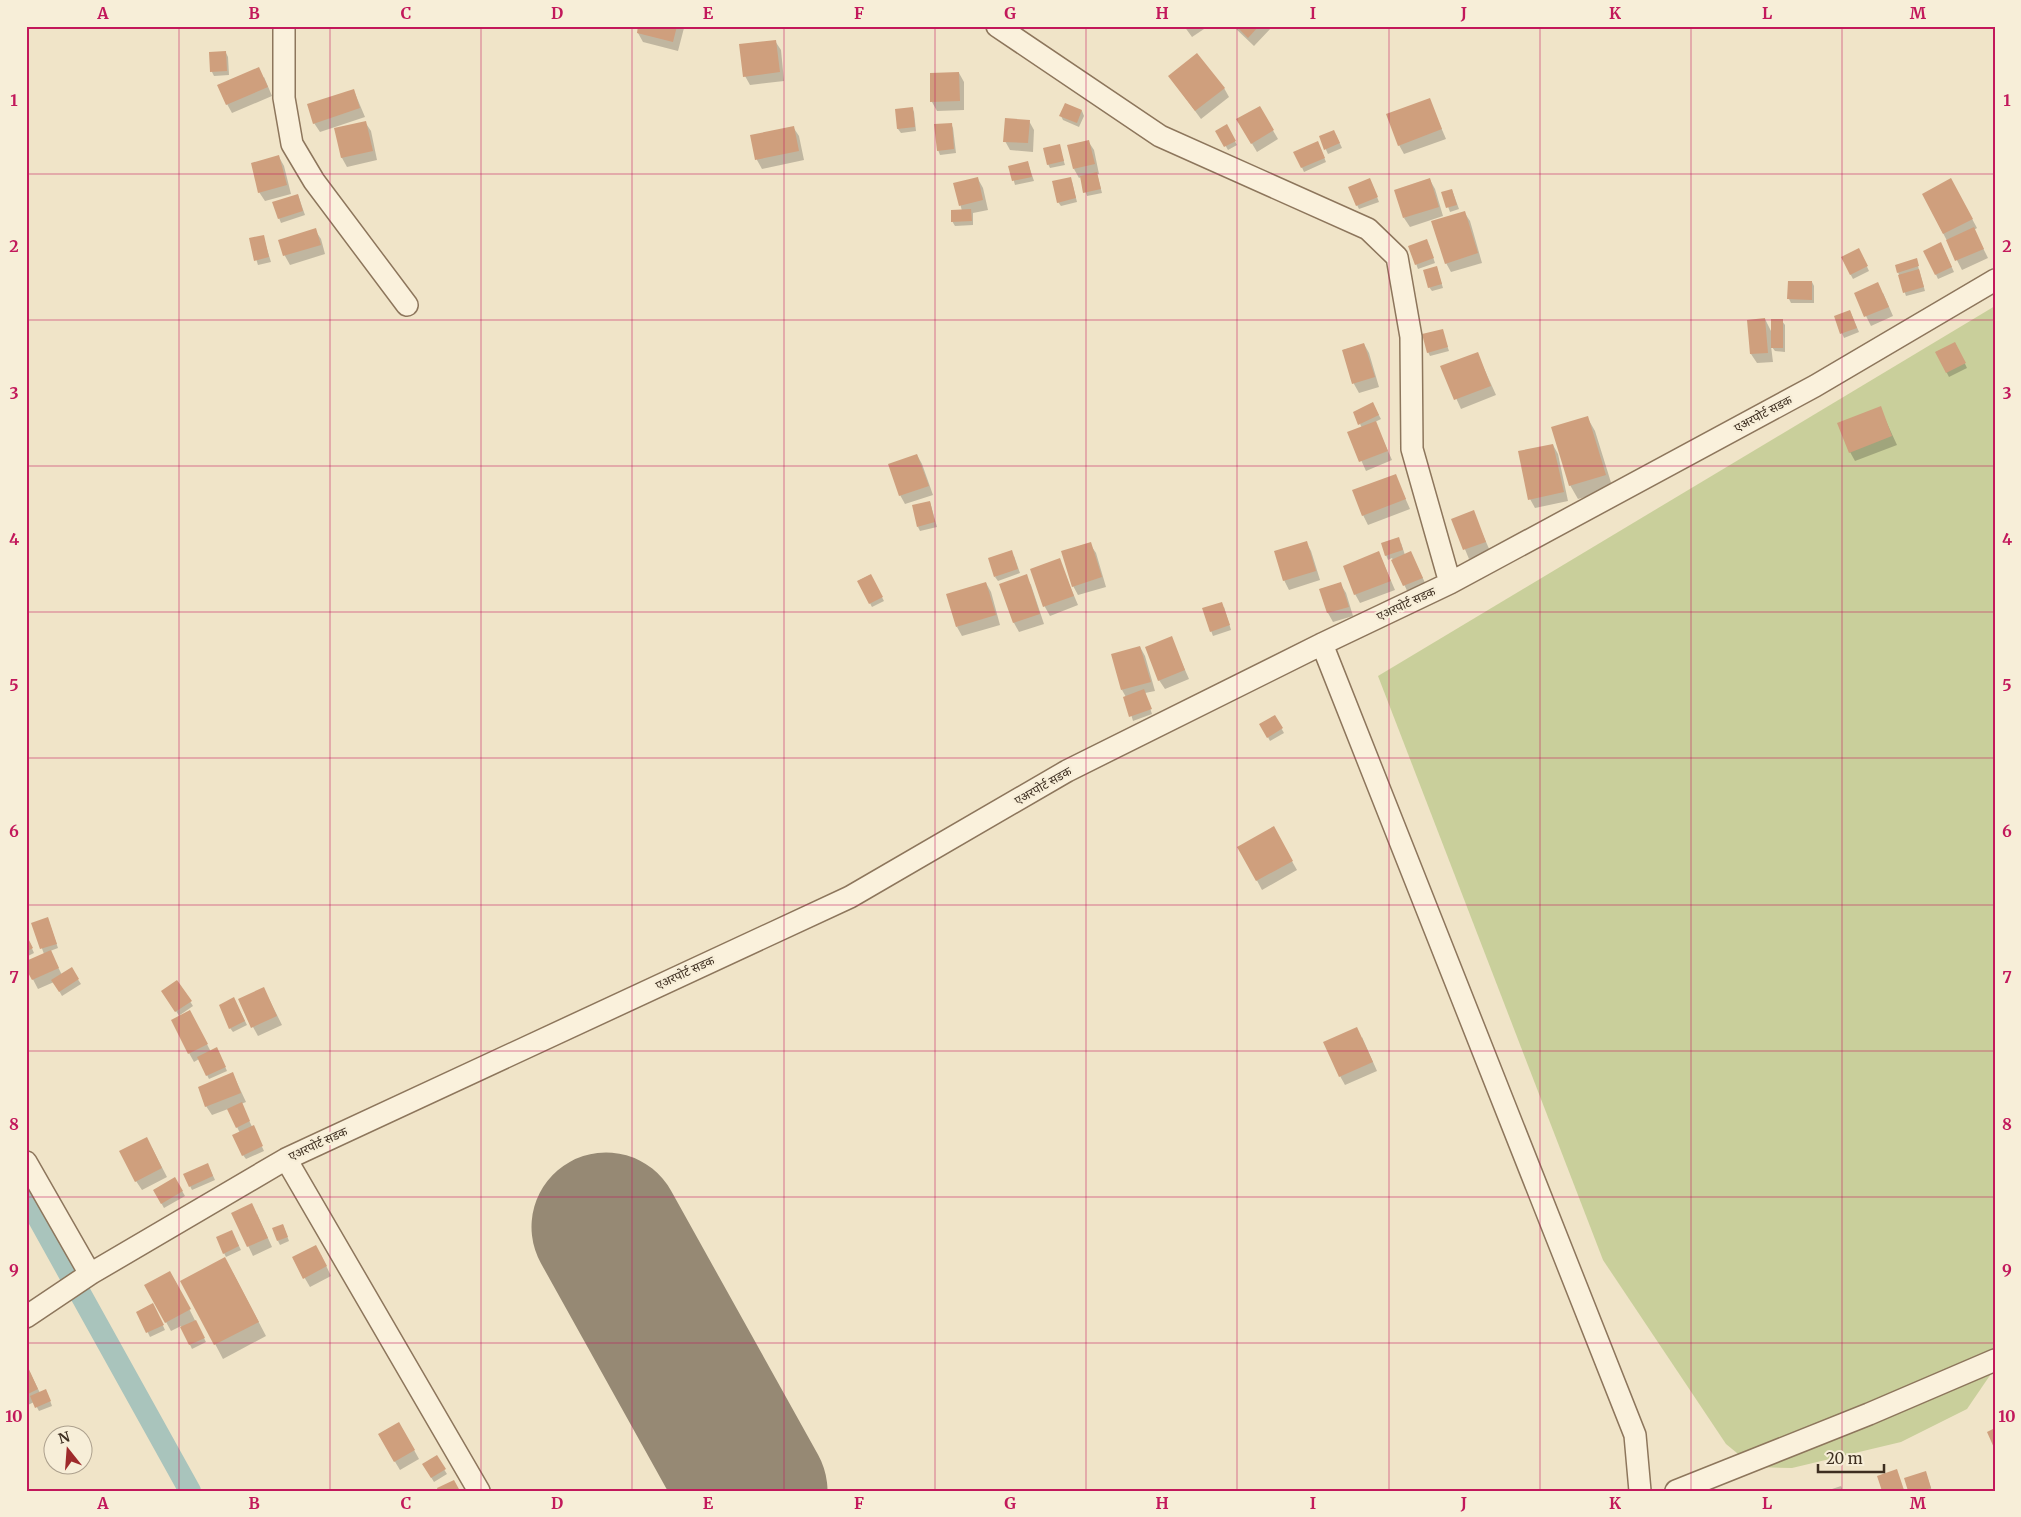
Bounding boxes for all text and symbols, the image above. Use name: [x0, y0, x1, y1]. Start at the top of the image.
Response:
text: A: [96, 3, 109, 23]
text: B: [248, 3, 260, 23]
text: C: [401, 3, 411, 23]
text: D: [551, 3, 563, 23]
text: E: [703, 3, 714, 23]
text: F: [854, 3, 864, 23]
text: G: [1004, 3, 1016, 23]
text: H: [1155, 3, 1169, 23]
text: I: [1310, 3, 1316, 23]
text: J: [1460, 3, 1467, 23]
text: K: [1609, 3, 1621, 23]
text: L: [1762, 3, 1772, 23]
text: M: [1910, 3, 1927, 23]
text: 1: [10, 90, 18, 110]
text: 1: [2003, 90, 2011, 110]
text: 2: [9, 236, 19, 256]
text: 2: [2002, 236, 2012, 256]
text: 3: [9, 383, 19, 403]
text: 3: [2002, 383, 2012, 403]
street label: एअरपोर्ट सडक: [1731, 392, 1795, 435]
text: 4: [9, 529, 19, 549]
text: 4: [2002, 529, 2012, 549]
street label: एअरपोर्ट सडक: [1374, 583, 1438, 624]
text: 5: [9, 675, 19, 695]
text: 5: [2002, 675, 2012, 695]
street label: एअरपोर्ट सडक: [1012, 763, 1075, 808]
text: 6: [9, 821, 19, 841]
text: 6: [2002, 821, 2012, 841]
street label: एअरपोर्ट सडक: [653, 952, 717, 993]
text: 7: [9, 967, 19, 987]
text: 7: [2002, 967, 2012, 987]
text: 8: [9, 1114, 19, 1134]
text: 8: [2002, 1114, 2012, 1134]
street label: एअरपोर्ट सडक: [286, 1123, 350, 1164]
text: 9: [9, 1260, 19, 1280]
text: 9: [2002, 1260, 2012, 1280]
text: 10: [5, 1406, 23, 1426]
text: 10: [1998, 1406, 2016, 1426]
north arrow: [42, 1424, 92, 1474]
text: N: [56, 1427, 72, 1448]
scale bar: [1818, 1442, 1885, 1474]
text: 20 m: [1826, 1449, 1863, 1468]
text: A: [96, 1493, 109, 1513]
text: B: [248, 1493, 260, 1513]
text: C: [401, 1493, 411, 1513]
text: D: [551, 1493, 563, 1513]
text: E: [703, 1493, 714, 1513]
text: F: [854, 1493, 864, 1513]
text: G: [1004, 1493, 1016, 1513]
text: H: [1155, 1493, 1169, 1513]
text: I: [1310, 1493, 1316, 1513]
text: J: [1460, 1493, 1467, 1513]
text: K: [1609, 1493, 1621, 1513]
text: L: [1762, 1493, 1772, 1513]
text: M: [1910, 1493, 1927, 1513]

